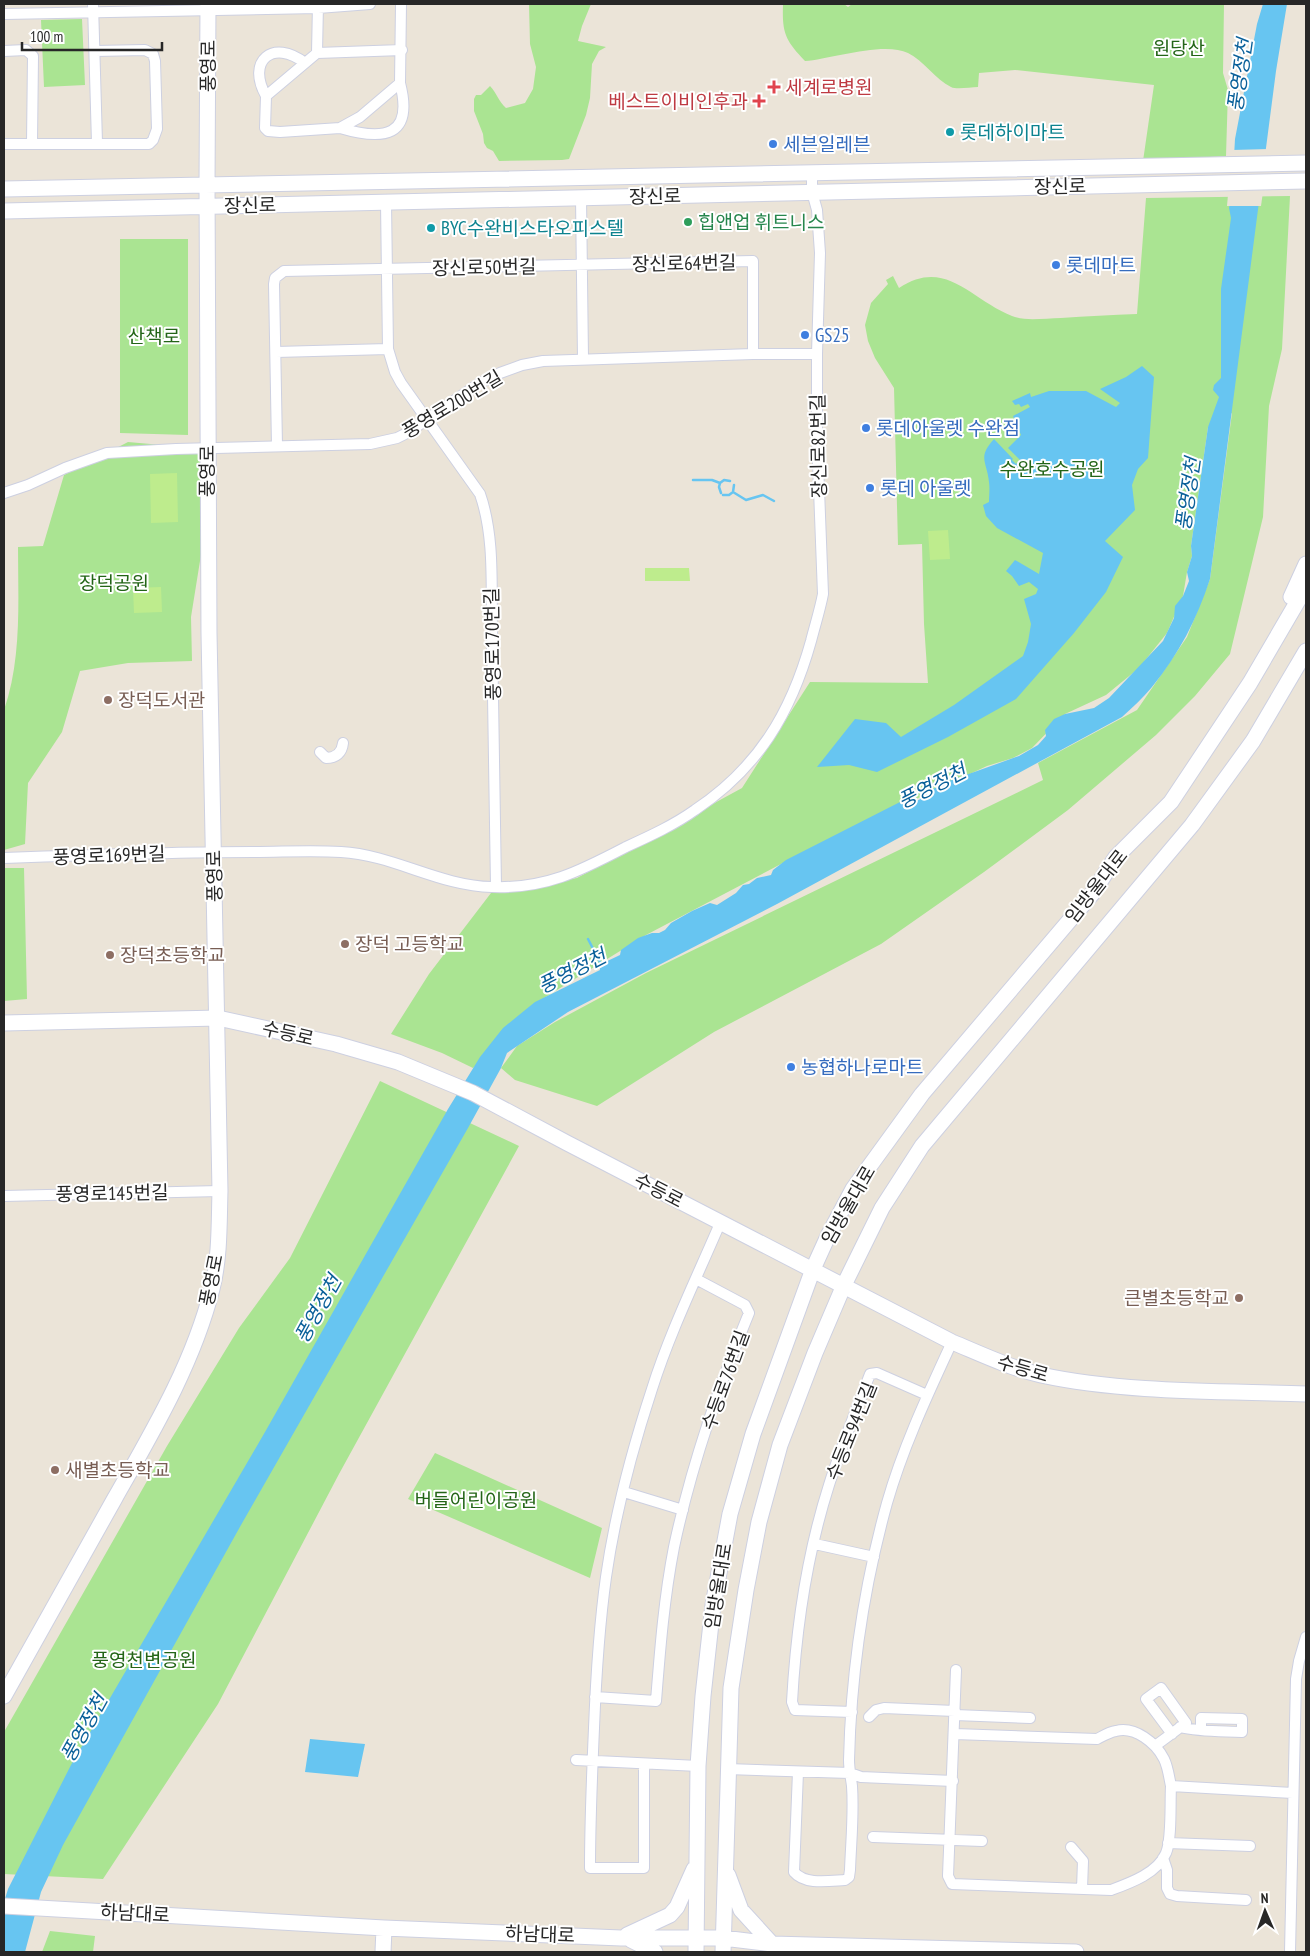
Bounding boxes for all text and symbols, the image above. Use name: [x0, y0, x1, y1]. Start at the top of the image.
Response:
scale bar: [22, 20, 162, 52]
text: 100 m: [30, 27, 63, 46]
water label: 풍영정천: [1222, 34, 1258, 113]
park label: 원당산: [1153, 36, 1205, 60]
street label: 풍영로: [196, 40, 220, 92]
place label: 세계로병원: [785, 75, 872, 99]
marker: 세계로병원: [767, 80, 781, 94]
place label: 베스트이비인후과: [608, 89, 748, 113]
marker: 베스트이비인후과: [752, 94, 766, 108]
place label: 롯데하이마트: [960, 120, 1065, 144]
marker: 롯데하이마트: [944, 126, 956, 138]
place label: 세븐일레븐: [783, 132, 870, 156]
marker: 세븐일레븐: [767, 138, 779, 150]
street label: 장신로: [1034, 174, 1086, 198]
street label: 장신로: [629, 184, 681, 208]
street label: 장신로: [224, 193, 276, 217]
place label: 힙앤업 휘트니스: [698, 210, 824, 234]
place label: BYC수완비스타오피스텔: [441, 216, 624, 240]
marker: 힙앤업 휘트니스: [682, 216, 694, 228]
marker: BYC수완비스타오피스텔: [425, 222, 437, 234]
street label: 장신로64번길: [632, 250, 736, 276]
place label: 롯데마트: [1066, 253, 1136, 277]
street label: 장신로50번길: [432, 254, 536, 280]
marker: 롯데마트: [1050, 259, 1062, 271]
place label: GS25: [815, 323, 850, 347]
park label: 산책로: [128, 324, 180, 348]
marker: GS25: [799, 329, 811, 341]
street label: 풍영로200번길: [397, 365, 507, 443]
street label: 장신로82번길: [805, 394, 831, 498]
place label: 롯데아울렛 수완점: [876, 416, 1020, 440]
marker: 롯데아울렛 수완점: [860, 422, 872, 434]
street label: 풍영로: [195, 445, 219, 497]
water label: 풍영정천: [1170, 453, 1206, 532]
park label: 수완호수공원: [1000, 457, 1104, 481]
place label: 롯데 아울렛: [880, 476, 971, 500]
marker: 롯데 아울렛: [864, 482, 876, 494]
park label: 장덕공원: [79, 571, 149, 595]
street label: 풍영로170번길: [479, 587, 505, 701]
place label: 장덕도서관: [118, 688, 205, 712]
marker: 장덕도서관: [102, 694, 114, 706]
water label: 풍영정천: [893, 757, 973, 814]
street label: 풍영로169번길: [52, 841, 166, 869]
street label: 임방울대로: [1060, 844, 1132, 928]
street label: 풍영로: [202, 850, 226, 902]
place label: 장덕 고등학교: [355, 932, 464, 956]
marker: 장덕 고등학교: [339, 938, 351, 950]
water label: 풍영정천: [533, 942, 613, 999]
place label: 장덕초등학교: [120, 943, 225, 967]
marker: 장덕초등학교: [104, 949, 116, 961]
street label: 수등로: [260, 1015, 316, 1051]
place label: 농협하나로마트: [801, 1055, 923, 1079]
marker: 농협하나로마트: [785, 1061, 797, 1073]
street label: 임방울대로: [816, 1161, 880, 1249]
street label: 수등로: [630, 1167, 688, 1213]
street label: 풍영로145번길: [55, 1180, 169, 1206]
street label: 풍영로: [194, 1252, 228, 1308]
water label: 풍영정천: [289, 1268, 348, 1347]
place label: 큰별초등학교: [1124, 1286, 1229, 1310]
marker: 큰별초등학교: [1233, 1292, 1245, 1304]
street label: 수등로76번길: [696, 1327, 754, 1433]
street label: 수등로: [994, 1349, 1052, 1387]
street label: 수등로94번길: [820, 1378, 882, 1484]
place label: 새별초등학교: [65, 1458, 170, 1482]
marker: 새별초등학교: [49, 1464, 61, 1476]
park label: 버들어린이공원: [415, 1488, 537, 1512]
street label: 임방울대로: [699, 1541, 737, 1631]
park label: 풍영천변공원: [92, 1648, 196, 1672]
water label: 풍영정천: [55, 1687, 114, 1766]
north arrow: [1240, 1886, 1290, 1936]
text: N: [1260, 1889, 1269, 1907]
street label: 하남대로: [99, 1899, 171, 1927]
street label: 하남대로: [505, 1921, 575, 1947]

